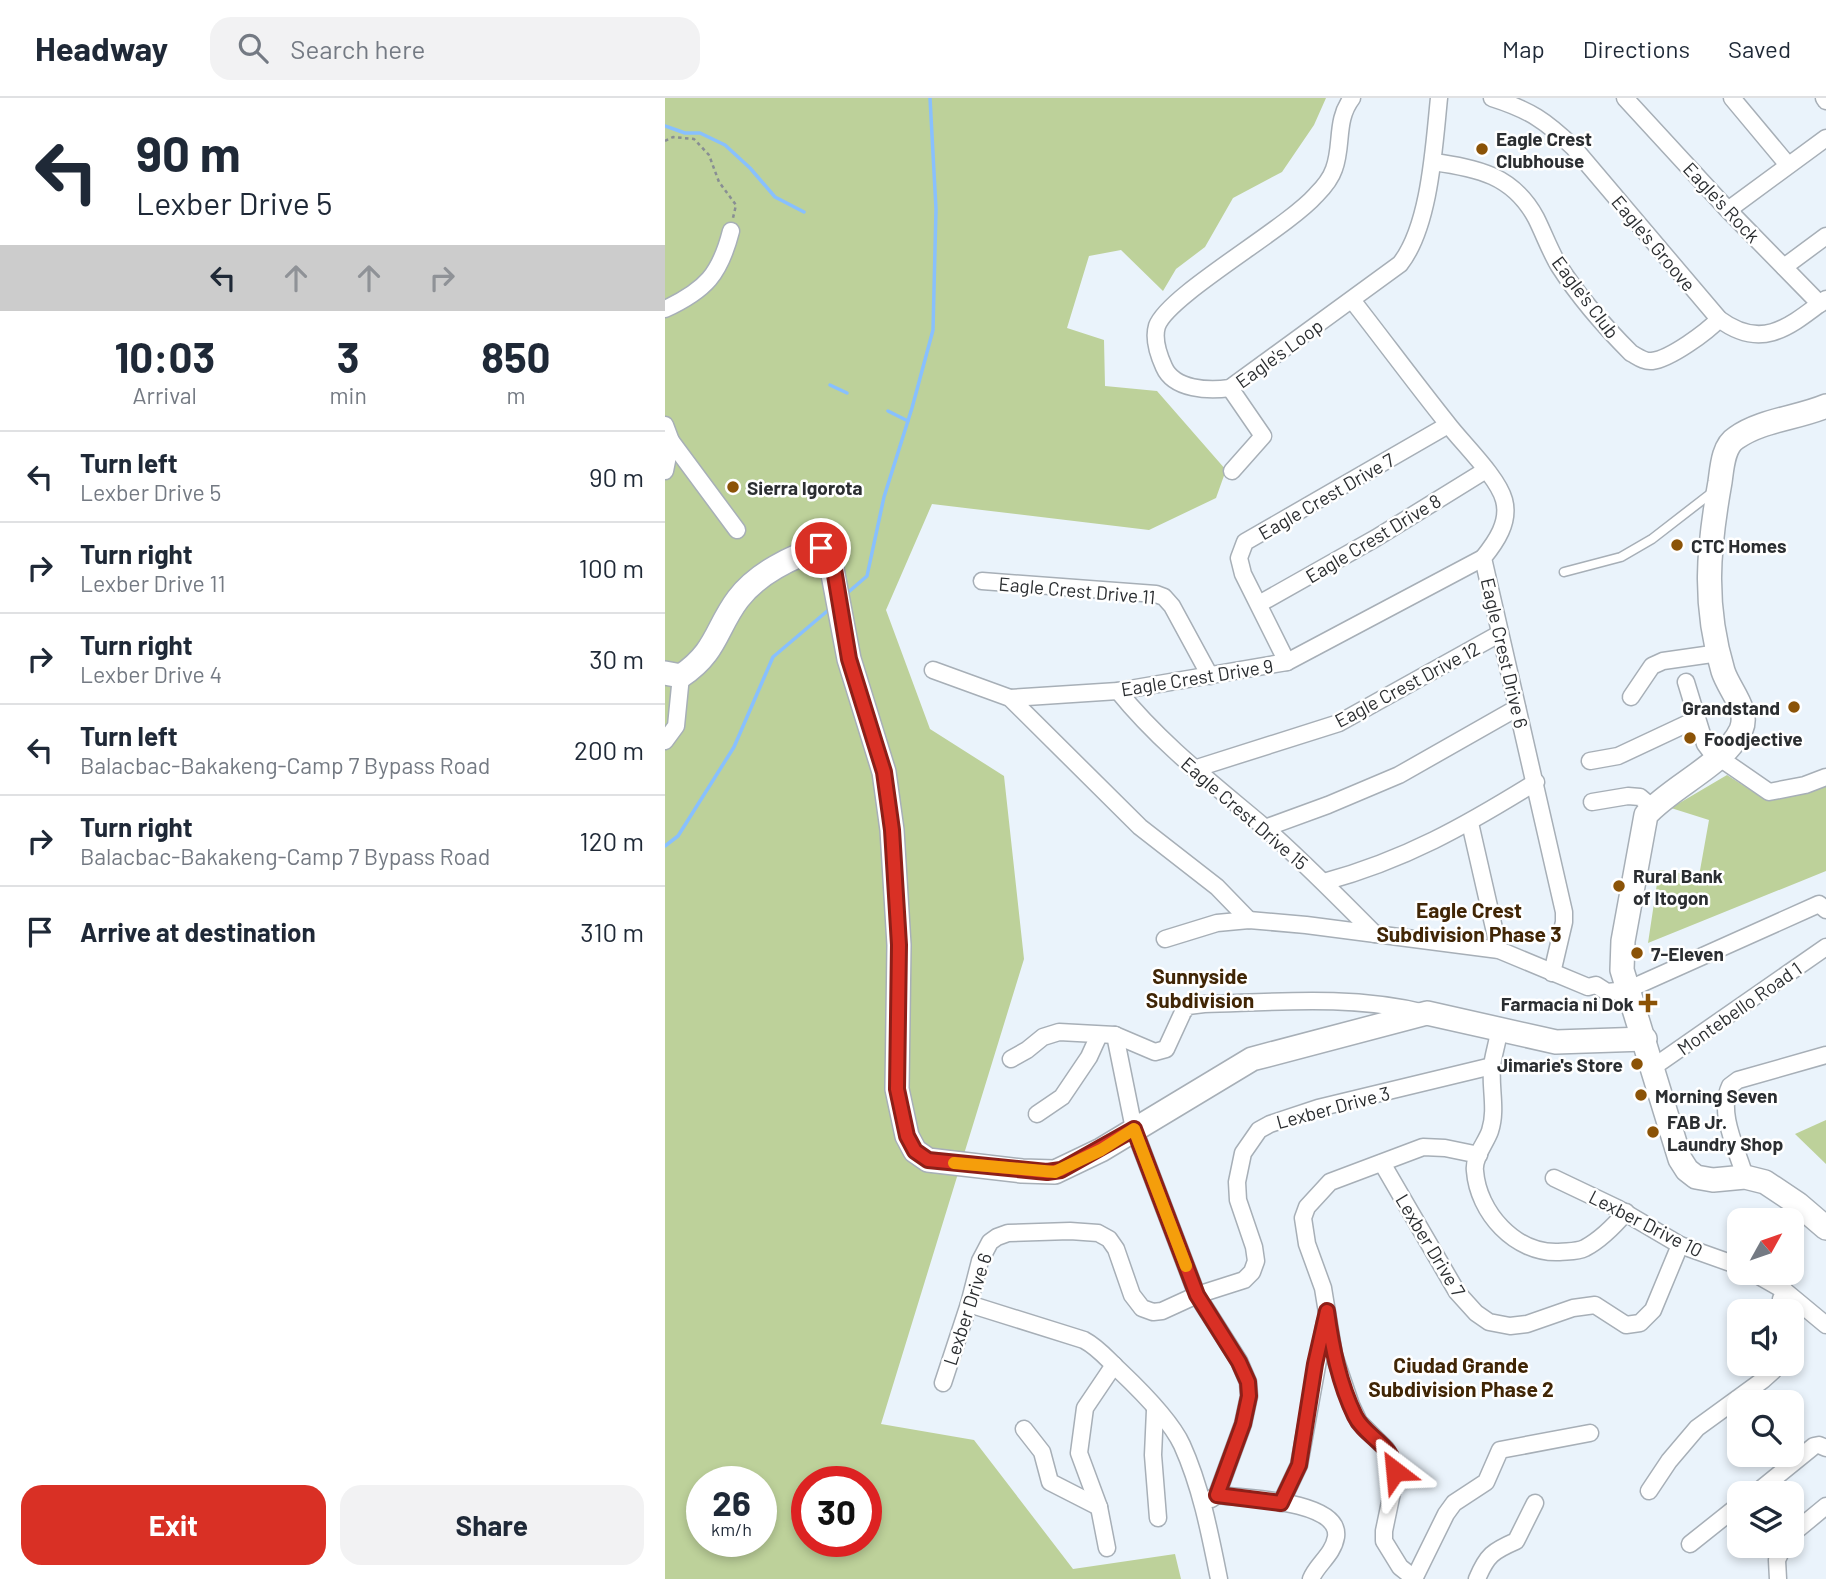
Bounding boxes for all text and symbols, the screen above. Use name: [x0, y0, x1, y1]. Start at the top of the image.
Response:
search box: [210, 17, 700, 80]
text: Headway: [35, 28, 168, 68]
icon: search: [234, 29, 272, 67]
text: Search here: [290, 33, 425, 64]
text: Map: [1502, 34, 1545, 63]
text: Directions: [1583, 34, 1690, 63]
text: Saved: [1728, 34, 1791, 63]
text: 90 m: [136, 123, 241, 182]
icon: left: [21, 126, 112, 217]
place label: Eagle Crest Clubhouse: [1496, 127, 1592, 172]
marker: Eagle Crest Clubhouse: [1474, 141, 1490, 157]
street label: Eagle's Rock: [1679, 157, 1765, 247]
text: Lexber Drive 5: [136, 183, 333, 221]
street label: Eagle's Groove: [1607, 190, 1701, 296]
street label: Eagle's Club: [1548, 251, 1624, 343]
icon: left: [204, 259, 242, 297]
icon: ahead: [277, 259, 315, 297]
icon: ahead: [350, 259, 388, 297]
icon: right: [423, 259, 461, 297]
street label: Eagle's Loop: [1231, 314, 1327, 392]
text: 10:03: [114, 331, 215, 381]
text: 3: [337, 331, 360, 381]
text: 850: [481, 331, 551, 381]
text: Arrival: [133, 381, 197, 409]
text: min: [330, 381, 367, 409]
text: m: [506, 381, 525, 409]
text: Turn left: [80, 447, 178, 478]
street label: Eagle Crest Drive 7: [1254, 448, 1398, 544]
icon: left: [21, 458, 59, 496]
text: 90 m: [589, 461, 644, 492]
place label: Sierra Igorota: [747, 476, 863, 499]
text: Lexber Drive 5: [80, 478, 221, 506]
marker: Sierra Igorota: [725, 479, 741, 495]
street label: Eagle Crest Drive 8: [1301, 489, 1445, 587]
pin: [791, 518, 851, 578]
icon: arrive: [802, 529, 840, 567]
place label: CTC Homes: [1691, 534, 1786, 557]
marker: CTC Homes: [1669, 537, 1685, 553]
text: Turn right: [80, 538, 193, 569]
icon: right: [21, 549, 59, 587]
text: 100 m: [579, 552, 644, 583]
text: Lexber Drive 11: [80, 569, 226, 597]
street label: Eagle Crest Drive 11: [998, 572, 1156, 608]
street label: Eagle Crest Drive 6: [1477, 576, 1533, 730]
text: Turn right: [80, 629, 193, 660]
street label: Eagle Crest Drive 12: [1331, 636, 1483, 732]
icon: right: [21, 640, 59, 678]
text: 30 m: [589, 643, 644, 674]
street label: Eagle Crest Drive 9: [1119, 654, 1275, 700]
text: Lexber Drive 4: [80, 660, 222, 688]
place label: Grandstand: [1682, 696, 1780, 719]
marker: Grandstand: [1786, 699, 1802, 715]
text: Turn left: [80, 720, 178, 751]
place label: Foodjective: [1704, 727, 1803, 750]
marker: Foodjective: [1682, 730, 1698, 746]
icon: left: [21, 731, 59, 769]
text: 200 m: [574, 734, 644, 765]
text: Balacbac-Bakakeng-Camp 7 Bypass Road: [80, 751, 490, 779]
street label: Eagle Crest Drive 15: [1177, 752, 1313, 874]
text: Turn right: [80, 811, 193, 842]
icon: right: [21, 822, 59, 860]
text: 120 m: [580, 825, 644, 856]
text: Balacbac-Bakakeng-Camp 7 Bypass Road: [80, 842, 490, 870]
place label: Rural Bank of Itogon: [1633, 864, 1723, 909]
marker: Rural Bank of Itogon: [1611, 878, 1627, 894]
district label: Eagle Crest Subdivision Phase 3: [1376, 897, 1562, 946]
icon: arrive: [21, 913, 59, 951]
text: Arrive at destination: [80, 916, 316, 947]
text: 310 m: [580, 916, 644, 947]
place label: 7-Eleven: [1651, 942, 1724, 965]
marker: 7-Eleven: [1629, 945, 1645, 961]
street label: Montebello Road 1: [1672, 957, 1806, 1059]
district label: Sunnyside Subdivision: [1146, 963, 1254, 1012]
place label: Farmacia ni Dok: [1501, 992, 1634, 1015]
marker: Farmacia ni Dok: [1640, 995, 1656, 1011]
place label: Jimarie's Store: [1497, 1053, 1623, 1076]
marker: Jimarie's Store: [1629, 1056, 1645, 1072]
street label: Lexber Drive 3: [1274, 1081, 1392, 1133]
place label: Morning Seven: [1655, 1084, 1778, 1107]
marker: Morning Seven: [1633, 1087, 1649, 1103]
place label: FAB Jr. Laundry Shop: [1667, 1110, 1783, 1155]
marker: FAB Jr. Laundry Shop: [1645, 1124, 1661, 1140]
street label: Lexber Drive 10: [1585, 1185, 1707, 1261]
street label: Lexber Drive 7: [1391, 1189, 1471, 1301]
north arrow: [1727, 1208, 1804, 1284]
map controls: [1727, 1208, 1804, 1558]
street label: Lexber Drive 6: [938, 1250, 996, 1368]
button: sound: [1727, 1299, 1804, 1376]
district label: Ciudad Grande Subdivision Phase 2: [1368, 1352, 1554, 1401]
button: search: [1727, 1390, 1804, 1467]
position arrow: [1358, 1434, 1432, 1508]
speed limit sign: 30: [791, 1466, 882, 1557]
text: 26: [712, 1481, 751, 1523]
button: layers: [1727, 1481, 1804, 1558]
button: Exit: [21, 1485, 326, 1565]
button: Share: [340, 1485, 644, 1565]
text: km/h: [711, 1518, 752, 1540]

